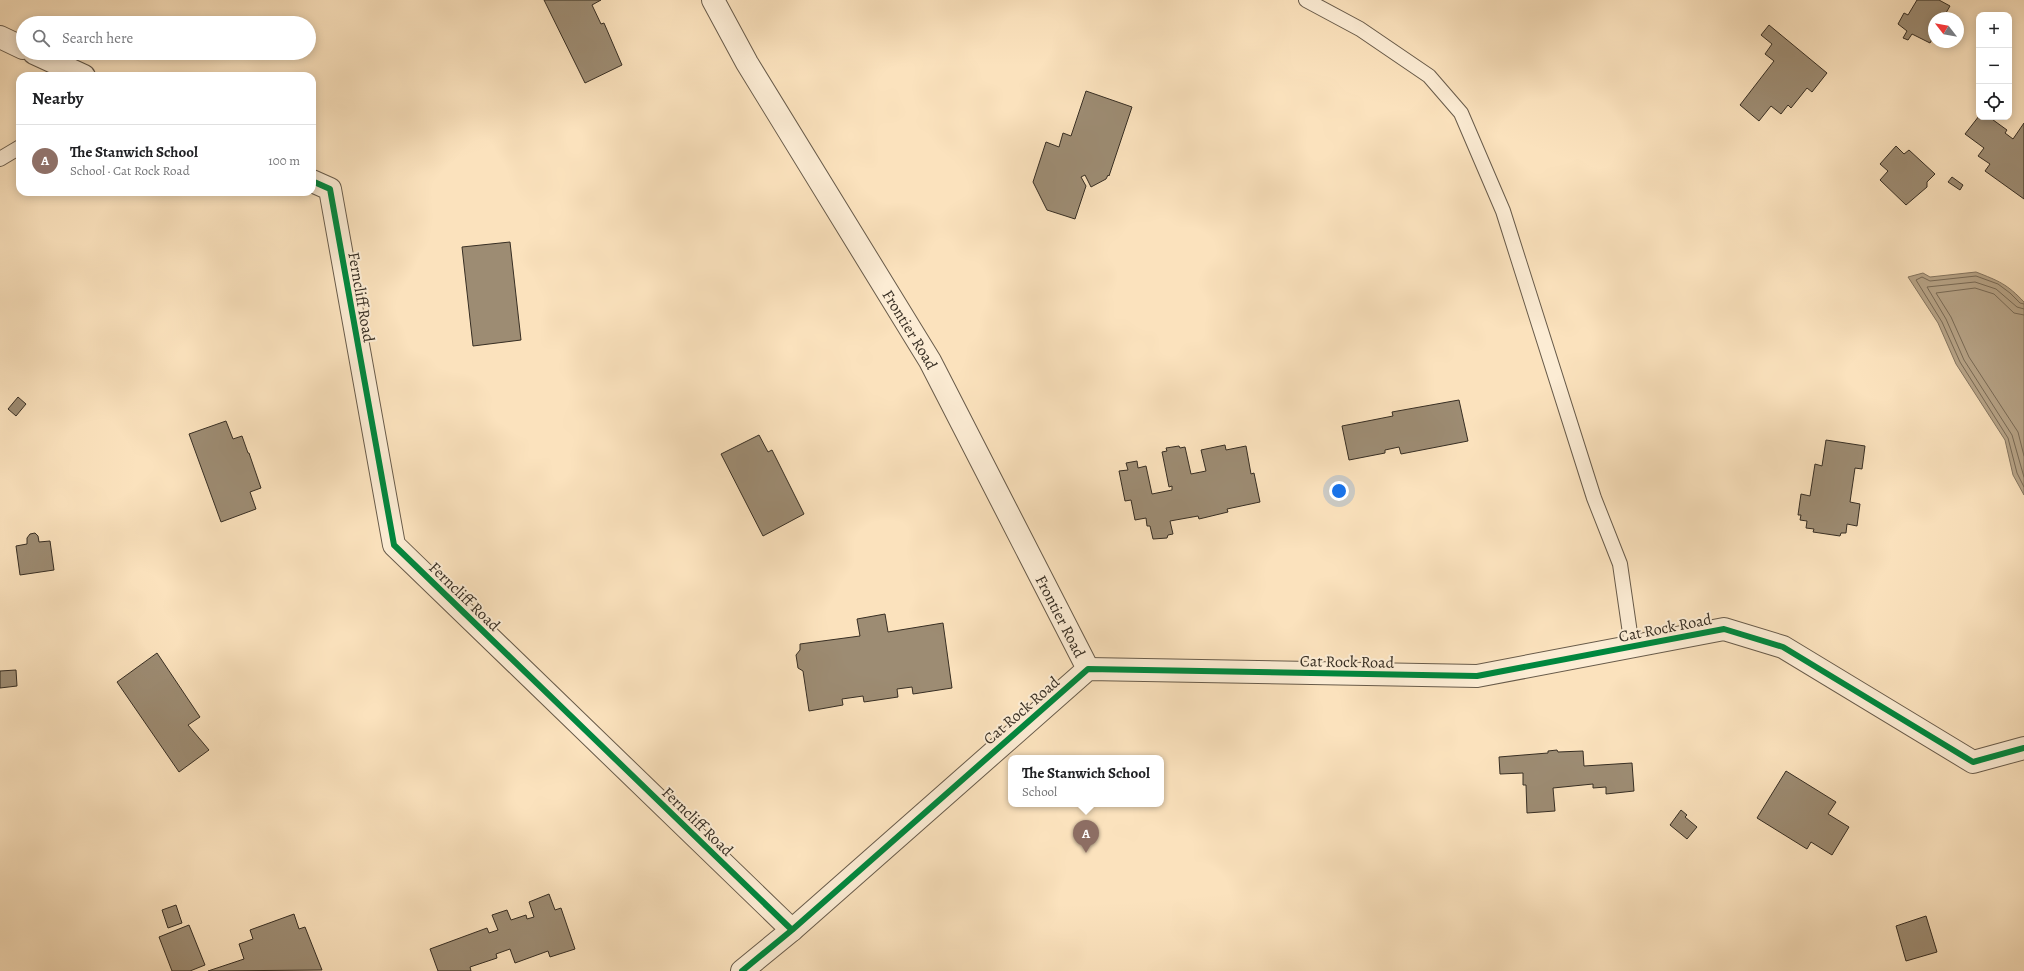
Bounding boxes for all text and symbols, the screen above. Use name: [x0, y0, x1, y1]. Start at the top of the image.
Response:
north arrow: [1928, 12, 1964, 48]
map controls: [1976, 12, 2012, 120]
button: +: [1976, 12, 2012, 48]
search box: [16, 16, 316, 60]
icon: search: [30, 27, 52, 49]
text: Search here: [62, 28, 133, 48]
button: −: [1976, 48, 2012, 84]
button: locate: [1976, 84, 2012, 120]
text: Nearby: [32, 87, 83, 110]
text: The Stanwich School: [70, 142, 198, 162]
text: A: [41, 152, 49, 169]
text: 100 m: [268, 152, 300, 169]
text: School · Cat Rock Road: [70, 162, 190, 179]
street label: Ferncliff Road: [342, 250, 380, 344]
street label: Frontier Road: [877, 286, 943, 374]
your location: [1329, 481, 1349, 501]
street label: Ferncliff Road: [424, 557, 505, 637]
street label: Frontier Road: [1030, 571, 1091, 662]
street label: Cat Rock Road: [1617, 608, 1714, 648]
street label: Cat Rock Road: [1300, 650, 1395, 674]
street label: Cat Rock Road: [979, 671, 1065, 750]
popup: [1008, 755, 1164, 807]
text: The Stanwich School: [1022, 763, 1150, 783]
street label: Ferncliff Road: [657, 782, 738, 862]
text: School: [1022, 783, 1057, 800]
pin: A: [1073, 820, 1099, 853]

